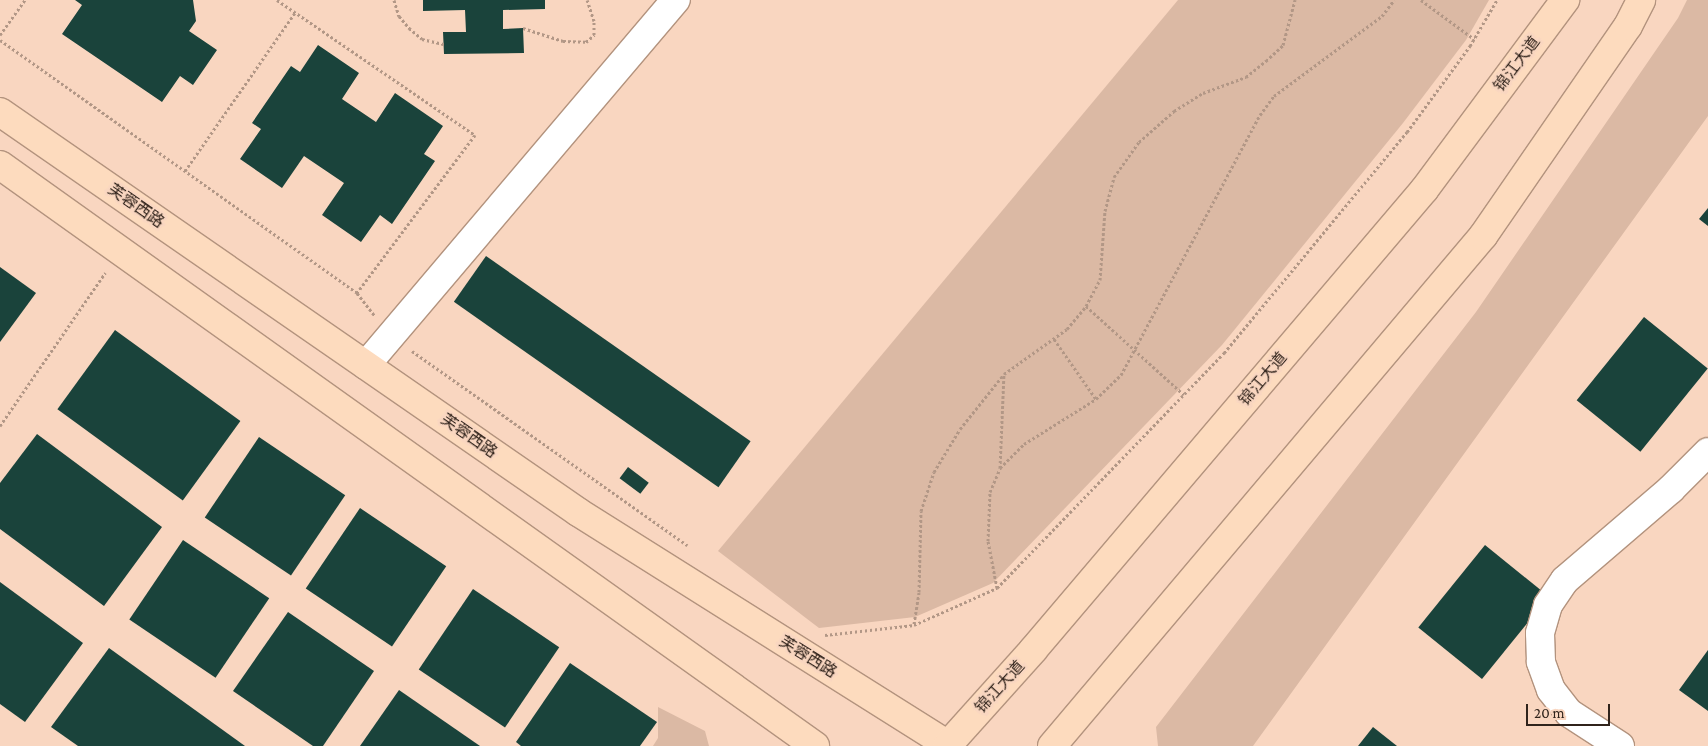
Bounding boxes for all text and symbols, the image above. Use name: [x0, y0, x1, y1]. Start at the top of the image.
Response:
street label: 锦江大道: [1490, 33, 1544, 95]
street label: 芙蓉西路: [104, 180, 168, 232]
street label: 锦江大道: [1235, 348, 1291, 410]
street label: 芙蓉西路: [437, 410, 501, 462]
street label: 芙蓉西路: [776, 632, 840, 682]
street label: 锦江大道: [971, 657, 1029, 717]
scale bar: [1528, 694, 1612, 726]
text: 20 m: [1534, 705, 1565, 721]

